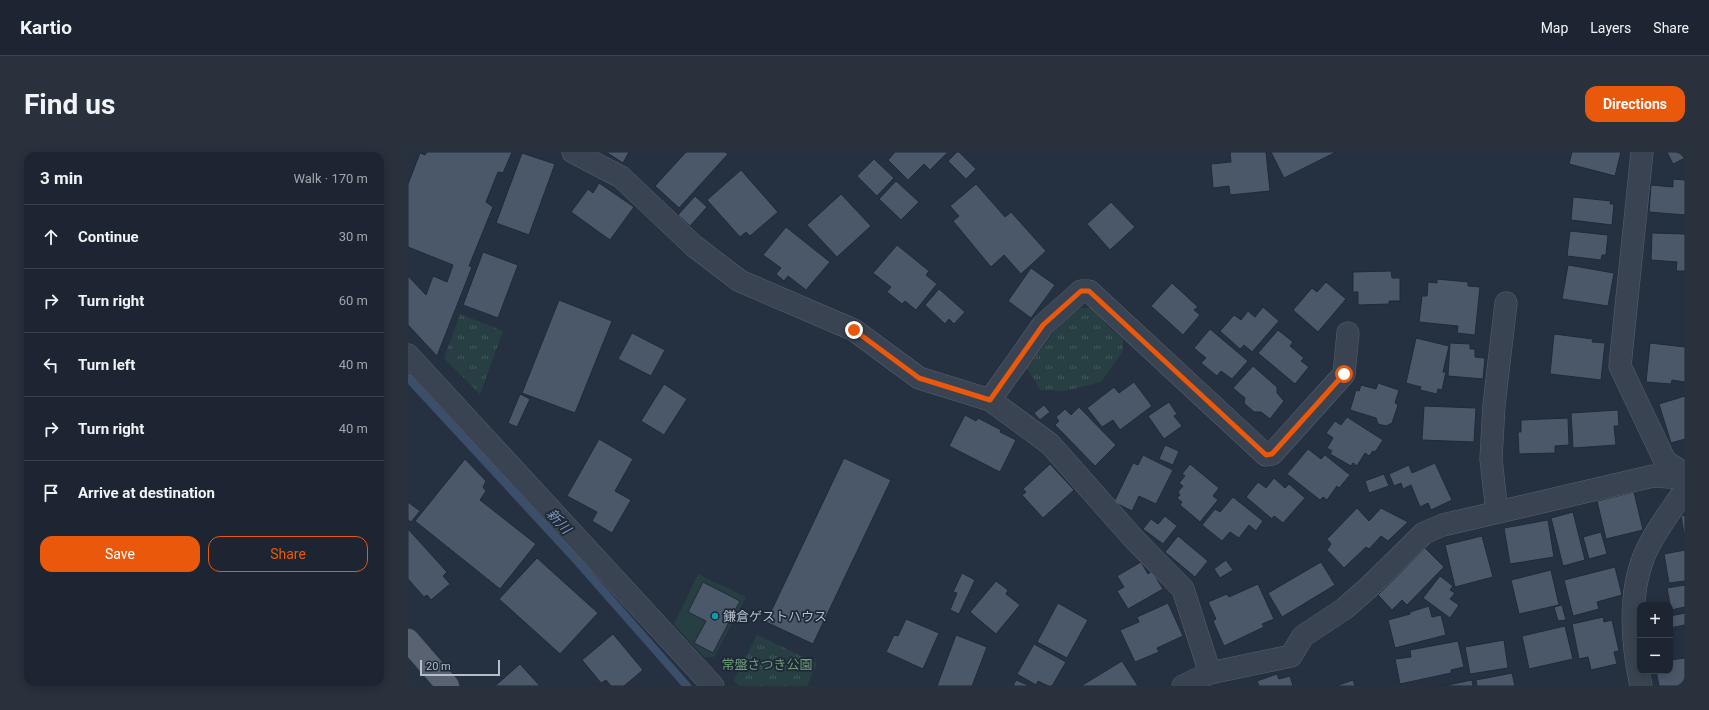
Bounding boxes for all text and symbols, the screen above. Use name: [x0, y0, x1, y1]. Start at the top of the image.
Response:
text: Kartio: [20, 16, 72, 39]
text: Map: [1541, 20, 1568, 36]
text: Layers: [1590, 20, 1631, 36]
text: Share: [1653, 20, 1689, 36]
button: Directions: [1585, 86, 1685, 122]
text: Find us: [24, 88, 115, 121]
text: 3 min: [40, 168, 83, 188]
text: Walk · 170 m: [293, 171, 368, 186]
icon: ahead: [40, 226, 62, 248]
text: Continue: [78, 228, 139, 246]
text: 30 m: [339, 229, 368, 244]
icon: right: [40, 290, 62, 312]
text: Turn right: [78, 292, 144, 310]
text: 60 m: [339, 293, 368, 308]
route end: [845, 321, 863, 339]
icon: left: [40, 354, 62, 376]
text: Turn left: [78, 356, 135, 374]
text: 40 m: [339, 357, 368, 372]
route start: [1335, 365, 1353, 383]
icon: right: [40, 418, 62, 440]
text: Turn right: [78, 420, 144, 438]
text: 40 m: [339, 421, 368, 436]
icon: arrive: [40, 482, 62, 504]
text: Arrive at destination: [78, 484, 215, 502]
water label: 新川: [544, 505, 576, 538]
button: Save: [40, 536, 200, 572]
button: Share: [208, 536, 368, 572]
map controls: [1637, 602, 1673, 674]
button: +: [1637, 602, 1673, 638]
place label: 鎌倉ゲストハウス: [723, 609, 827, 624]
marker: 鎌倉ゲストハウス: [710, 611, 720, 621]
button: −: [1637, 638, 1673, 674]
park label: 常盤さつき公園: [721, 657, 813, 672]
scale bar: [420, 658, 500, 677]
text: 20 m: [426, 660, 451, 673]

